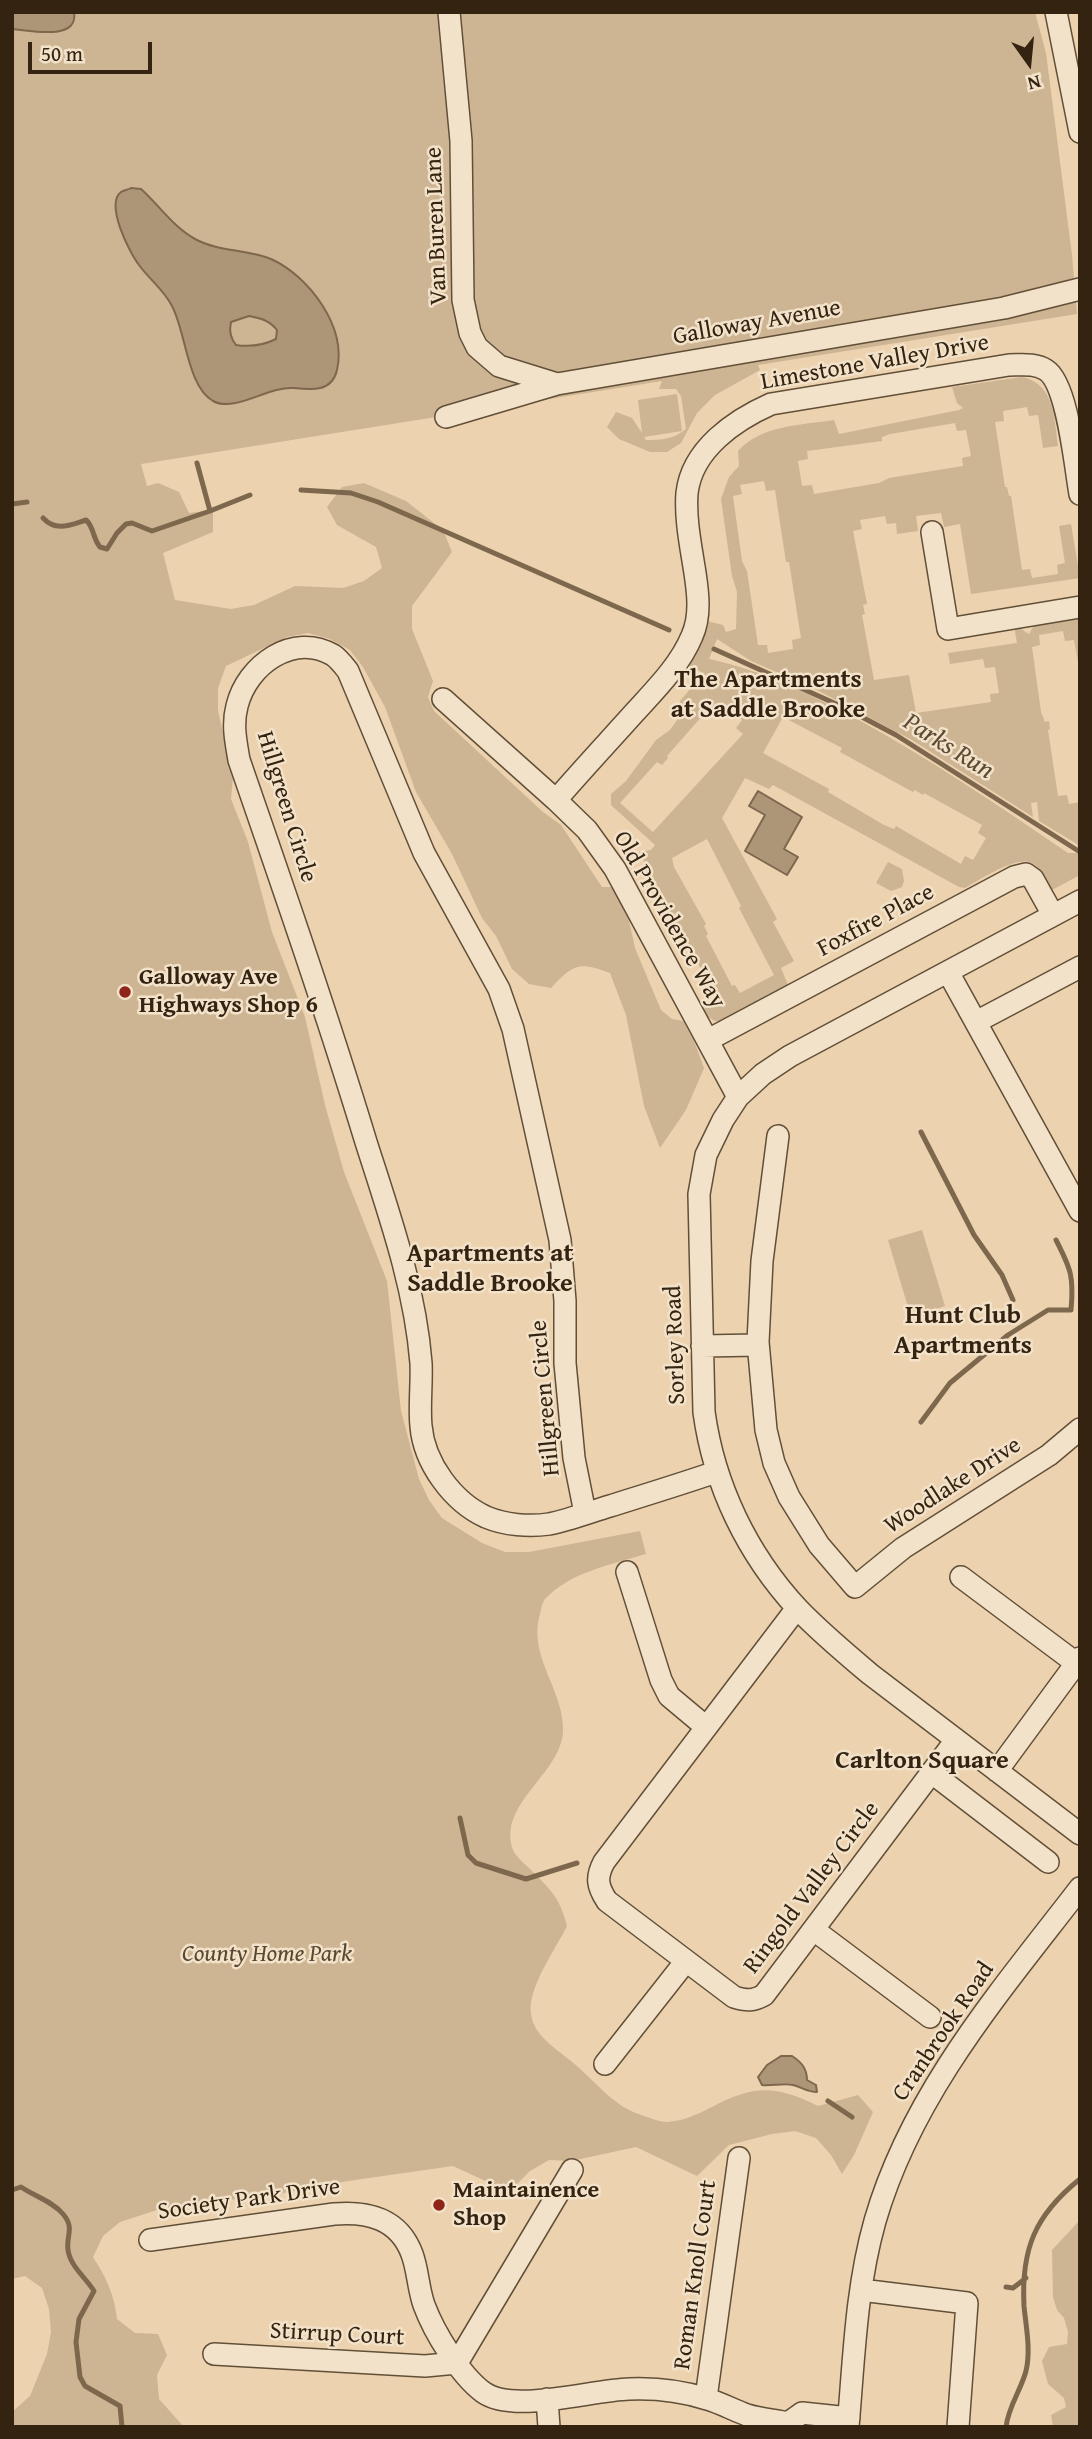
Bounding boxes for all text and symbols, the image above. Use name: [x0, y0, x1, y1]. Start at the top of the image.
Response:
scale bar: [32, 28, 156, 72]
north arrow: [994, 28, 1064, 98]
text: 50 m: [41, 38, 83, 69]
text: N: [1025, 68, 1044, 98]
street label: Van Buren Lane: [420, 146, 454, 306]
street label: Galloway Avenue: [671, 294, 843, 352]
street label: Limestone Valley Drive: [759, 329, 991, 397]
district label: The Apartments at Saddle Brooke: [671, 664, 865, 726]
water label: Parks Run: [897, 707, 999, 787]
street label: Hillgreen Circle: [249, 728, 323, 886]
street label: Old Providence Way: [607, 826, 731, 1014]
street label: Foxfire Place: [813, 878, 939, 964]
place label: Galloway Ave Highways Shop 6: [139, 964, 318, 1020]
marker: Galloway Ave Highways Shop 6: [117, 984, 133, 1000]
district label: Apartments at Saddle Brooke: [407, 1238, 573, 1300]
street label: Sorley Road: [660, 1285, 692, 1405]
district label: Hunt Club Apartments: [894, 1300, 1032, 1362]
street label: Hillgreen Circle: [525, 1319, 567, 1477]
street label: Woodlake Drive: [879, 1431, 1027, 1541]
district label: Carlton Square: [835, 1745, 1009, 1777]
street label: Ringold Valley Circle: [738, 1796, 886, 1980]
park label: County Home Park: [182, 1941, 352, 1969]
street label: Cranbrook Road: [887, 1957, 1001, 2107]
street label: Society Park Drive: [156, 2173, 342, 2227]
place label: Maintainence Shop: [453, 2177, 599, 2233]
street label: Roman Knoll Court: [668, 2178, 724, 2372]
marker: Maintainence Shop: [431, 2197, 447, 2213]
street label: Stirrup Court: [269, 2317, 405, 2353]

